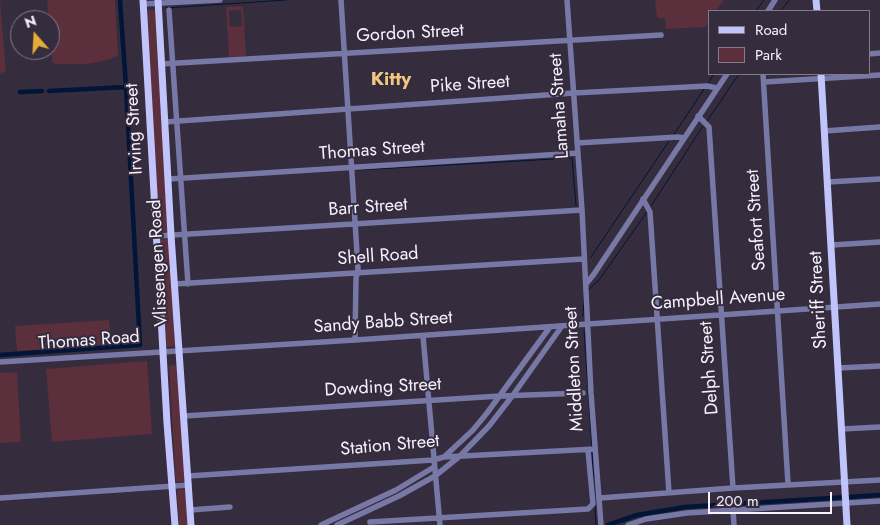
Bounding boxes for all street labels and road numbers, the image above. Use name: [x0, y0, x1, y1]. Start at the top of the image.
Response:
street label: Gordon Street: [356, 20, 464, 48]
street label: Lamaha Street: [546, 52, 574, 160]
street label: Pike Street: [429, 71, 511, 99]
street label: Irving Street: [122, 83, 148, 175]
street label: Thomas Street: [318, 137, 426, 165]
street label: Seafort Street: [743, 169, 771, 271]
street label: Barr Street: [328, 194, 408, 222]
street label: Vlissengen Road: [145, 199, 173, 327]
street label: Shell Road: [337, 243, 419, 271]
street label: Sheriff Street: [806, 250, 832, 350]
street label: Campbell Avenue: [650, 285, 786, 315]
street label: Middleton Street: [561, 306, 589, 432]
street label: Sandy Babb Street: [313, 307, 453, 339]
street label: Delph Street: [696, 321, 724, 415]
street label: Thomas Road: [37, 327, 141, 355]
street label: Dowding Street: [324, 374, 442, 402]
street label: Station Street: [340, 431, 440, 461]

